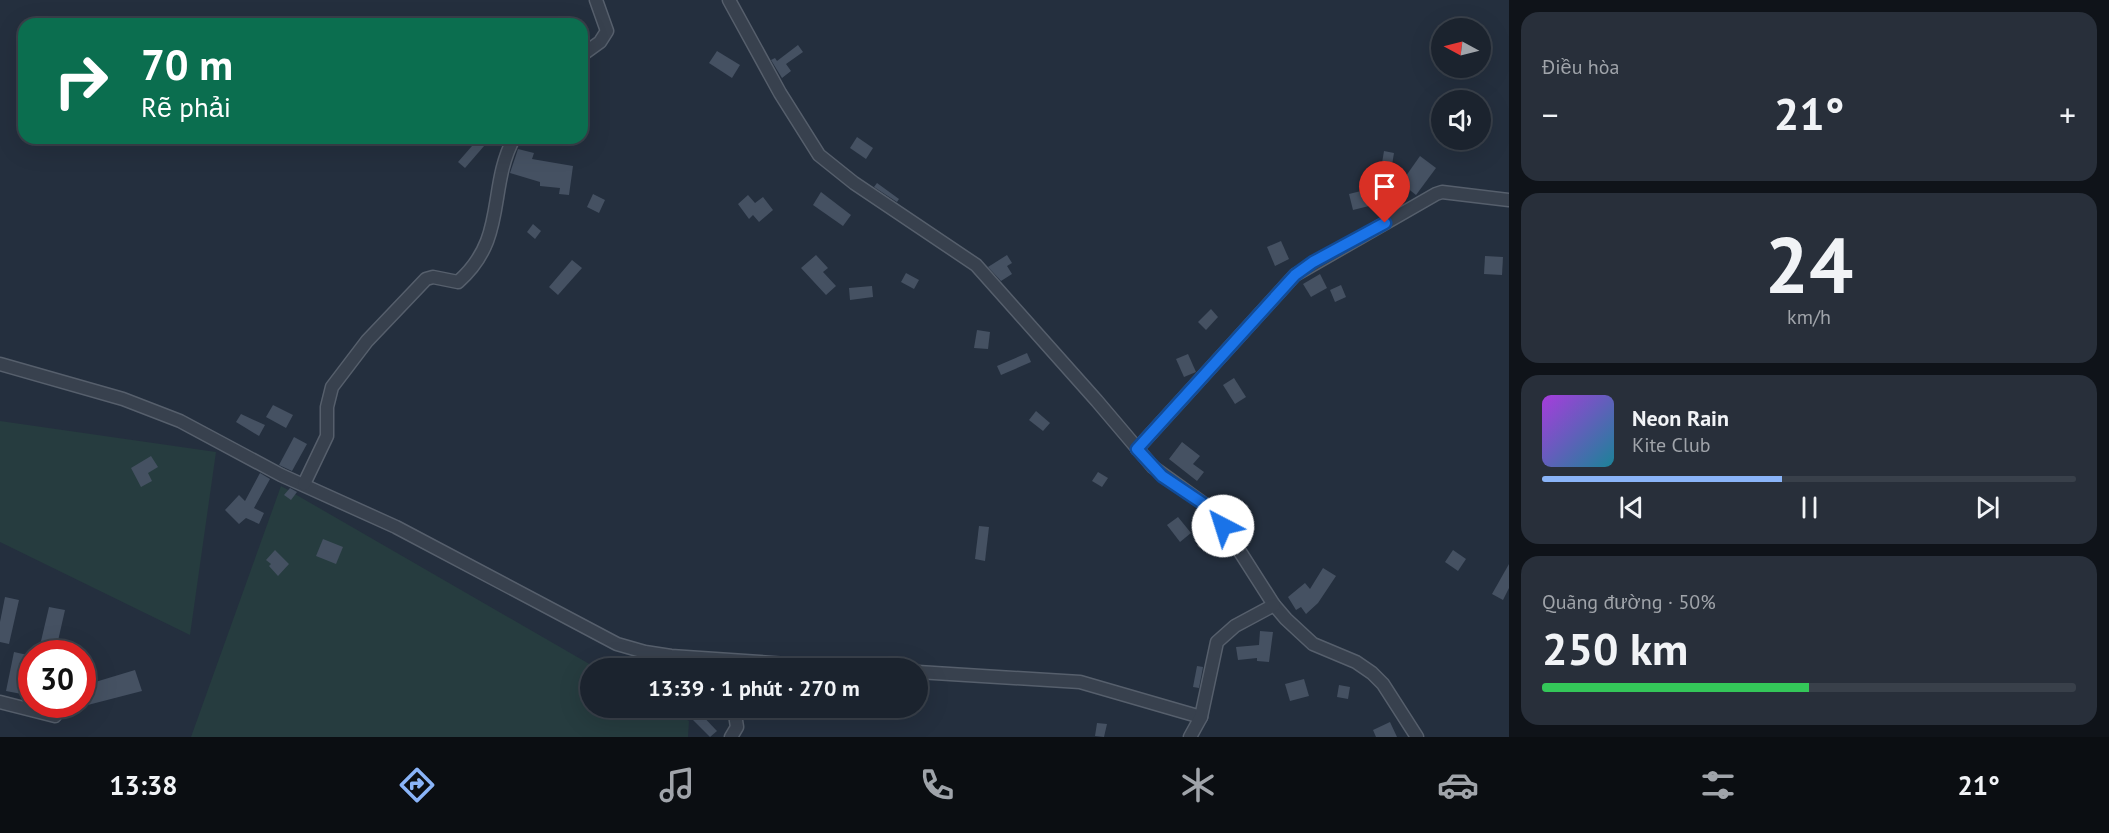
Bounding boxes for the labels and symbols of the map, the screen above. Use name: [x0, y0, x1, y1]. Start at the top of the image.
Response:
north arrow: [1431, 18, 1491, 78]
pin: [1359, 161, 1410, 223]
position arrow: [1191, 494, 1255, 558]
speed limit sign: 30: [18, 640, 96, 718]

